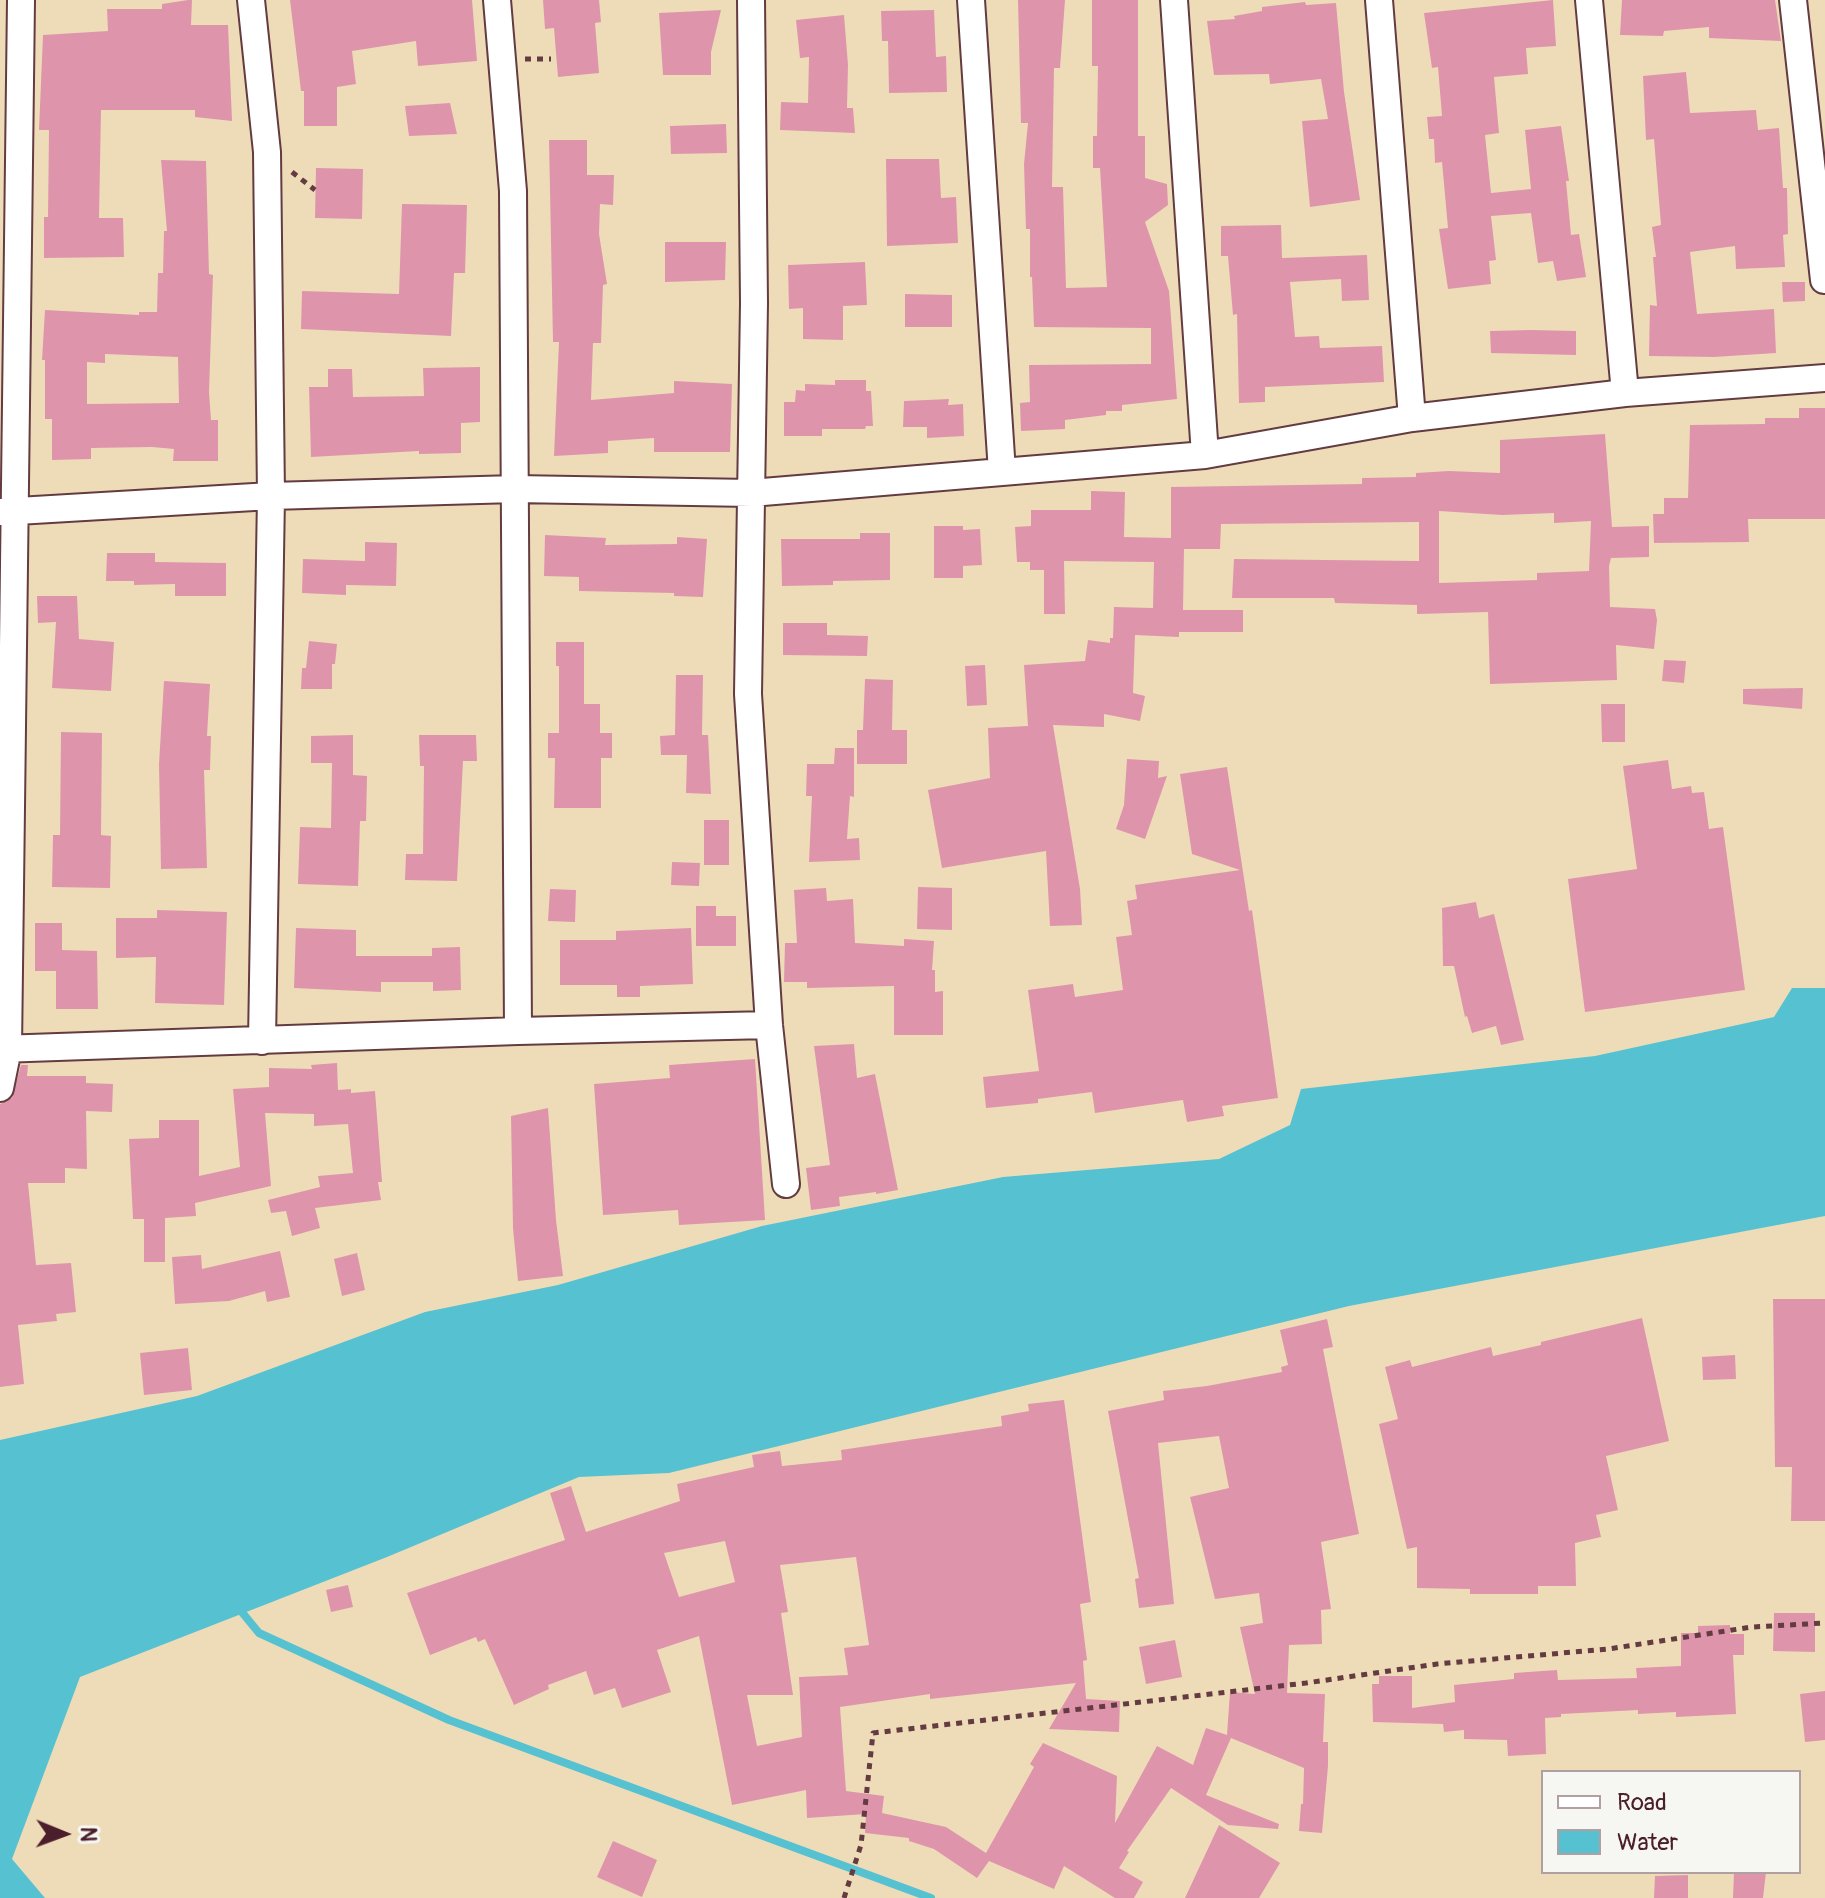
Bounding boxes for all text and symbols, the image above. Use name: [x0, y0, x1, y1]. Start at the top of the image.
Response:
legend: [1541, 1770, 1801, 1874]
text: Road: [1617, 1788, 1667, 1817]
north arrow: [24, 1794, 104, 1874]
text: N: [74, 1827, 102, 1842]
text: Water: [1617, 1828, 1678, 1857]

